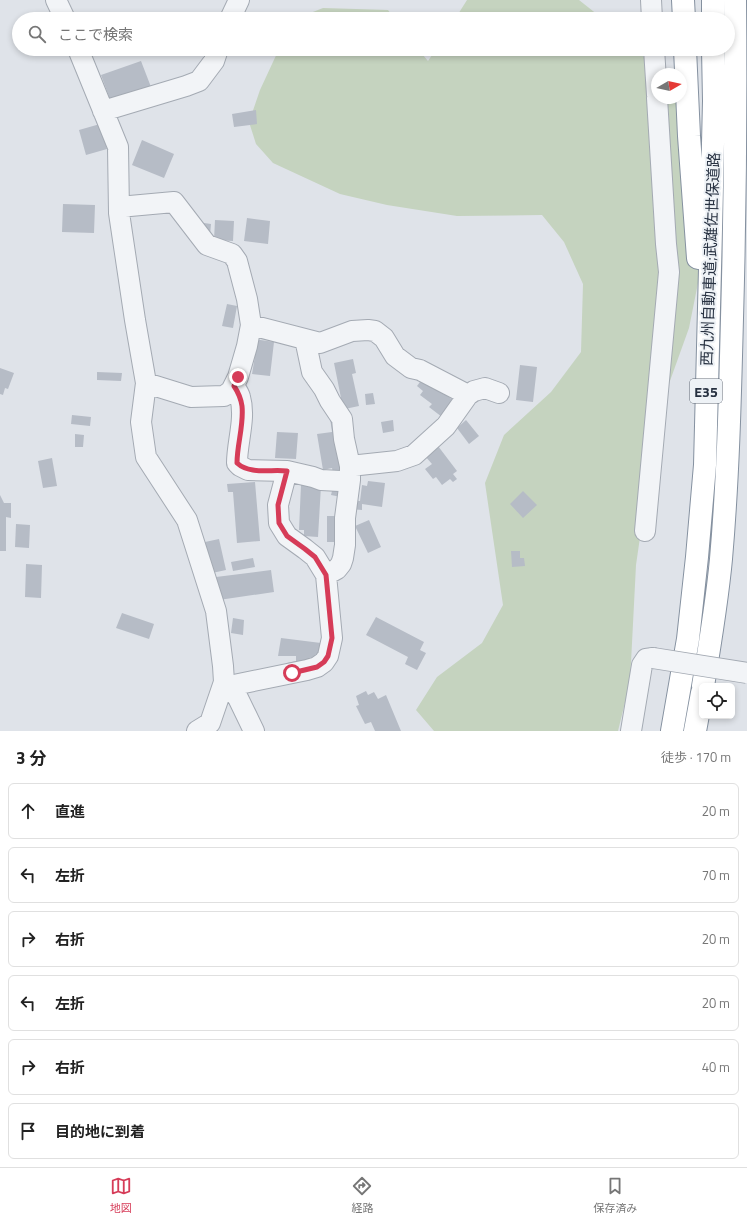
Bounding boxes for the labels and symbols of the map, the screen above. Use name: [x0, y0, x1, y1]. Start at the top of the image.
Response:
north arrow: [651, 68, 687, 104]
street label: 西九州自動車道;武雄佐世保道路: [695, 152, 725, 366]
route end: [229, 368, 247, 386]
road number: E35: [690, 379, 722, 403]
route start: [283, 664, 301, 682]

